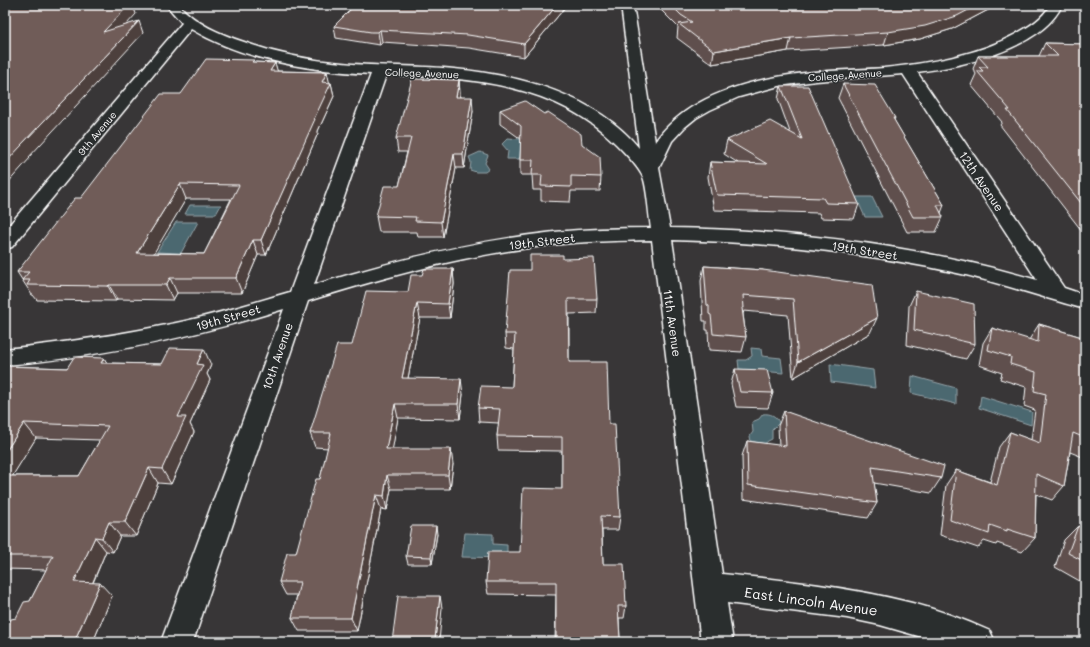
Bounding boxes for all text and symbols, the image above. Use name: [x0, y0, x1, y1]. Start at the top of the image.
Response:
street label: College Avenue: [385, 65, 459, 81]
street label: College Avenue: [808, 65, 882, 85]
street label: 9th Avenue: [74, 108, 120, 158]
street label: 12th Avenue: [956, 148, 1008, 214]
street label: 19th Street: [508, 229, 576, 253]
street label: 19th Street: [831, 237, 899, 263]
street label: 11th Avenue: [660, 288, 686, 358]
street label: 19th Street: [194, 300, 262, 334]
street label: 10th Avenue: [258, 320, 296, 392]
street label: East Lincoln Avenue: [743, 582, 879, 620]

